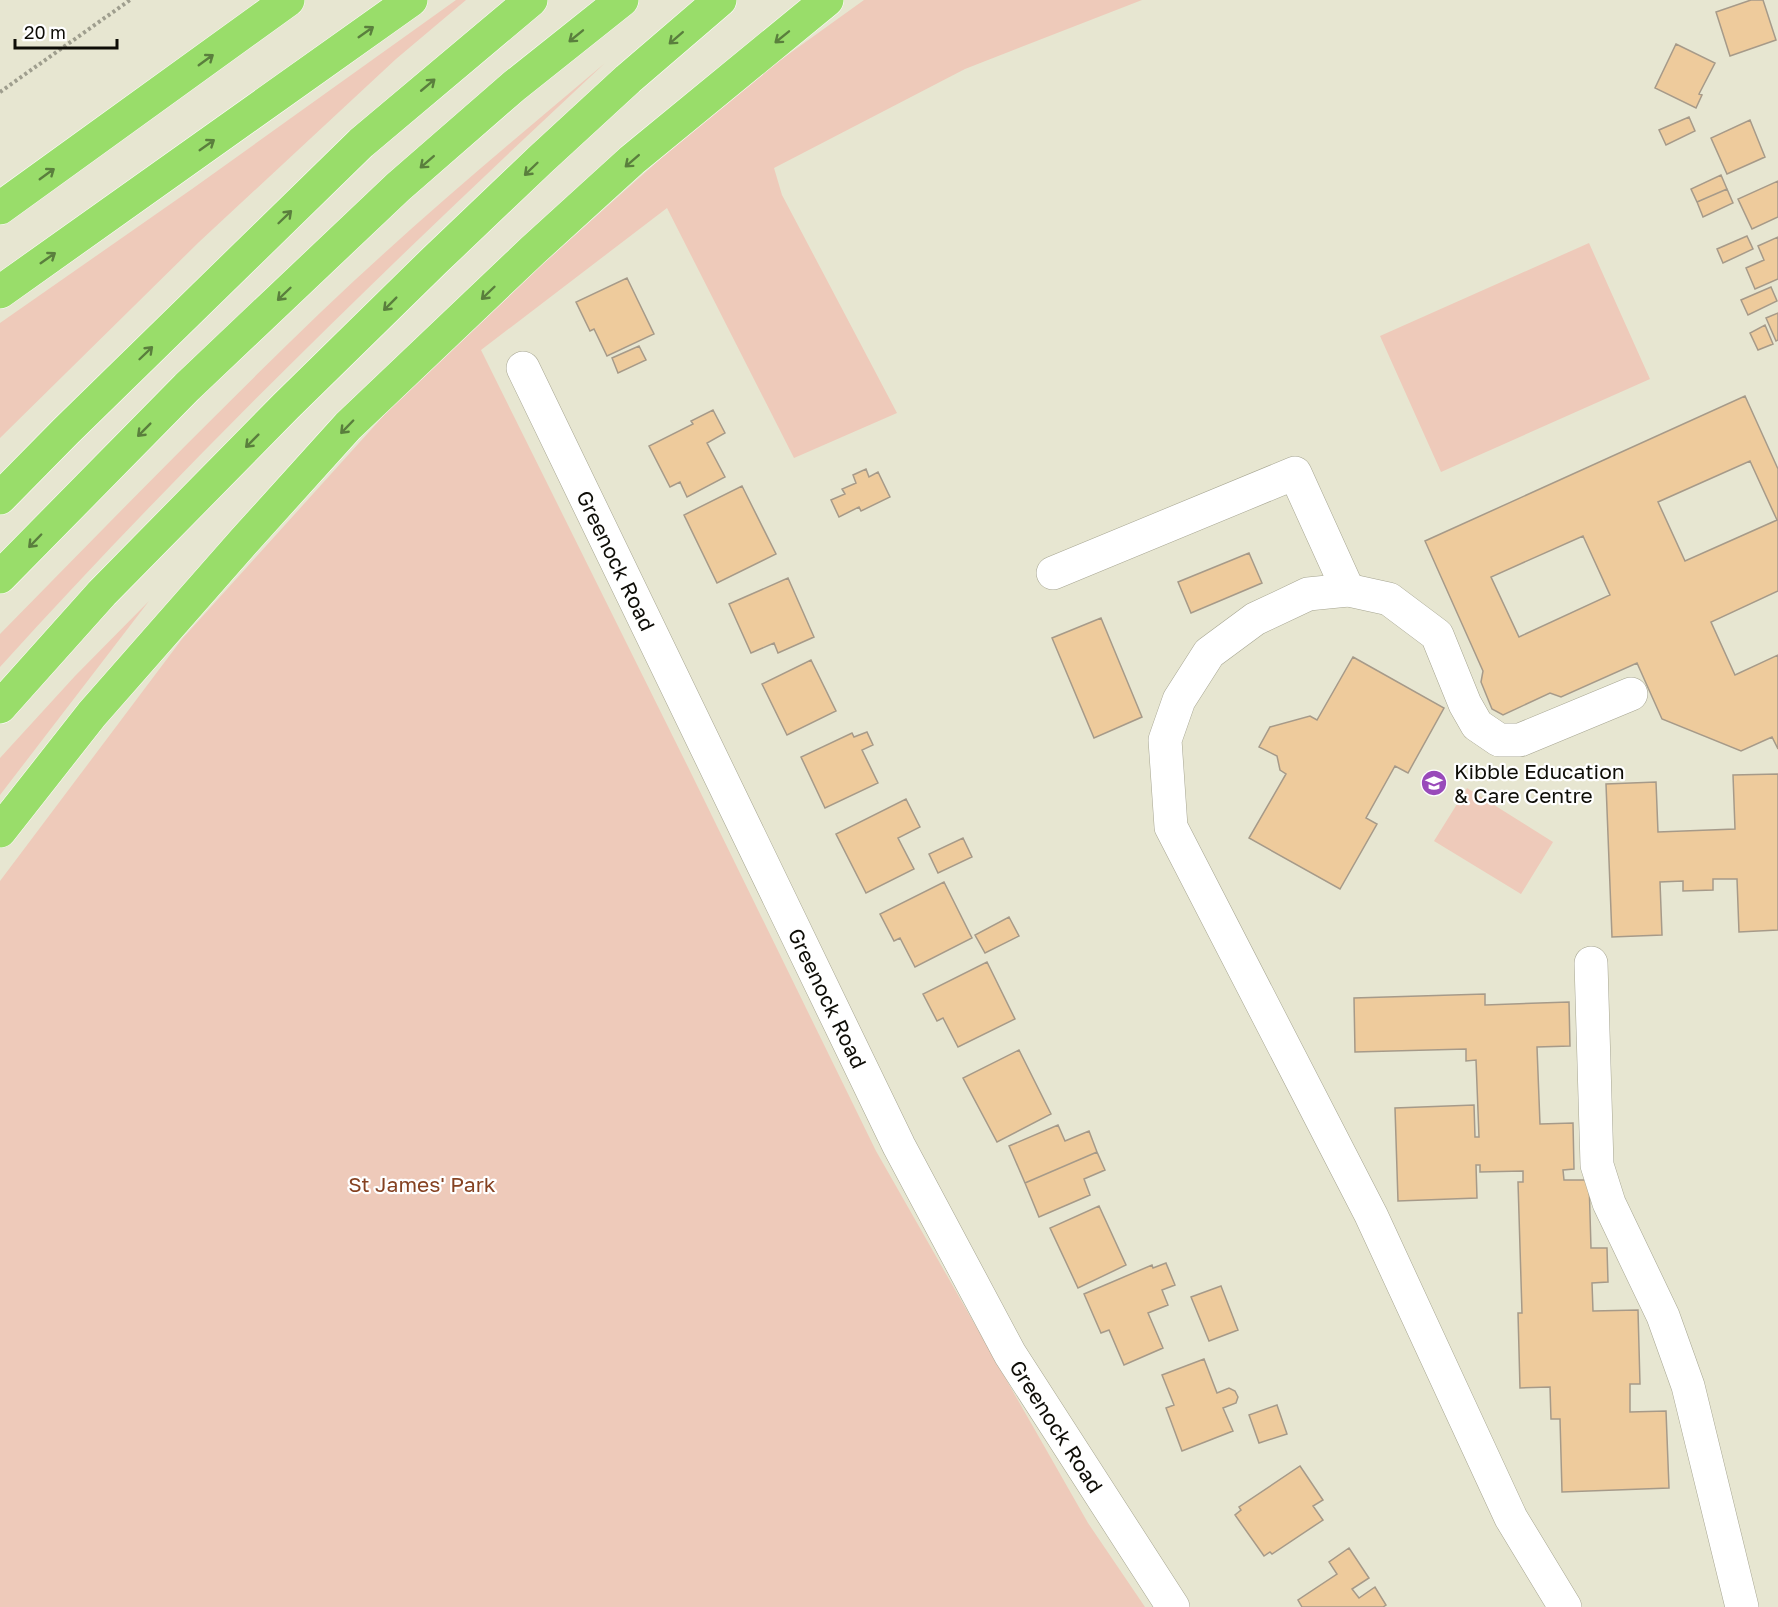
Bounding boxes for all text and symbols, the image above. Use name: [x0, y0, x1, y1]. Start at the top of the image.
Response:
scale bar: [15, 12, 117, 50]
text: 20 m: [24, 21, 66, 43]
one-way arrow: [357, 26, 373, 38]
one-way arrow: [568, 30, 584, 43]
one-way arrow: [774, 30, 790, 43]
one-way arrow: [669, 31, 684, 45]
one-way arrow: [197, 54, 213, 66]
one-way arrow: [420, 79, 436, 92]
one-way arrow: [198, 139, 214, 151]
one-way arrow: [625, 154, 640, 168]
one-way arrow: [420, 155, 435, 169]
one-way arrow: [523, 161, 538, 176]
one-way arrow: [39, 168, 55, 180]
one-way arrow: [277, 209, 292, 224]
one-way arrow: [39, 252, 55, 264]
one-way arrow: [481, 286, 496, 300]
one-way arrow: [276, 287, 291, 302]
one-way arrow: [383, 296, 398, 311]
one-way arrow: [138, 346, 153, 361]
one-way arrow: [340, 420, 354, 435]
one-way arrow: [137, 423, 151, 438]
one-way arrow: [244, 434, 259, 449]
street label: Greenock Road: [571, 486, 661, 635]
one-way arrow: [28, 533, 43, 548]
place label: Kibble Education & Care Centre: [1454, 758, 1625, 808]
school or university icon: Kibble Education & Care Centre: [1419, 768, 1449, 798]
street label: Greenock Road: [783, 924, 873, 1073]
park label: St James' Park: [348, 1171, 496, 1197]
street label: Greenock Road: [1004, 1355, 1109, 1498]

